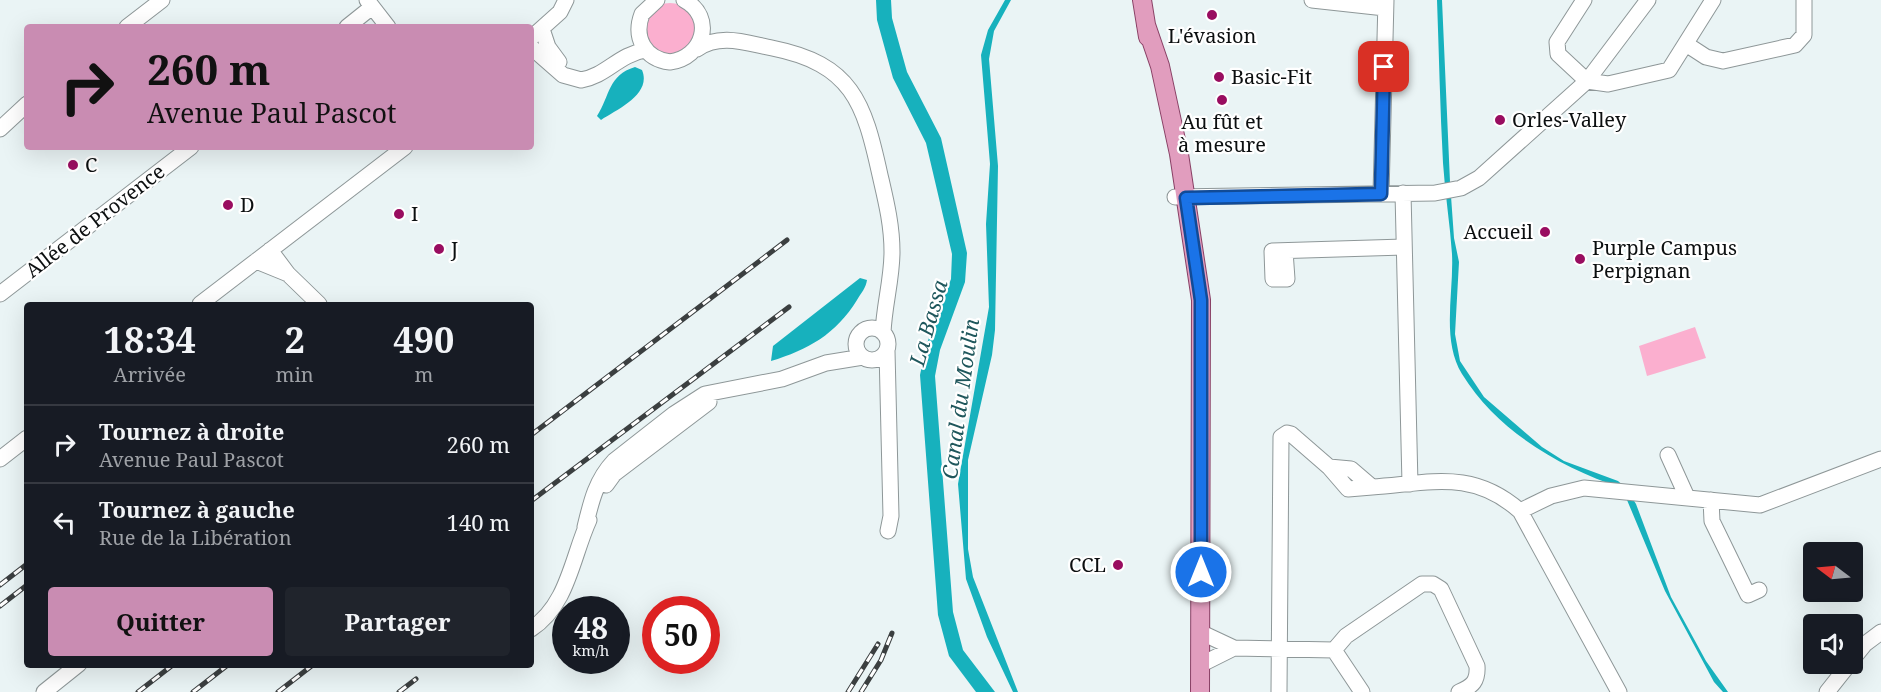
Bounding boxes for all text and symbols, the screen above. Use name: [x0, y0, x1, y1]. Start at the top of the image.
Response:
marker: L'évasion: [1205, 8, 1219, 22]
place label: L'évasion: [1168, 22, 1256, 49]
text: 260 m: [147, 40, 271, 97]
pin: [1358, 41, 1409, 92]
icon: right: [48, 48, 126, 126]
icon: arrive: [1367, 50, 1400, 83]
place label: Basic-Fit: [1231, 63, 1312, 90]
marker: Basic-Fit: [1212, 70, 1226, 84]
marker: Au fût et à mesure: [1215, 93, 1229, 107]
text: Avenue Paul Pascot: [147, 94, 397, 131]
place label: Orles-Valley: [1512, 106, 1627, 133]
place label: Au fût et à mesure: [1178, 108, 1266, 158]
marker: Orles-Valley: [1493, 113, 1507, 127]
place label: C: [85, 151, 97, 178]
street label: Allée de Provence: [19, 158, 170, 284]
marker: C: [66, 158, 80, 172]
place label: D: [240, 191, 255, 218]
marker: D: [221, 198, 235, 212]
place label: I: [411, 200, 418, 227]
marker: I: [392, 207, 406, 221]
place label: Accueil: [1464, 218, 1533, 245]
marker: Accueil: [1538, 225, 1552, 239]
place label: Purple Campus Perpignan: [1592, 234, 1737, 284]
place label: J: [450, 235, 458, 262]
marker: J: [432, 242, 446, 256]
marker: Purple Campus Perpignan: [1573, 252, 1587, 266]
water label: La Bassa: [902, 276, 954, 370]
text: 18:34: [104, 315, 196, 364]
text: 2: [284, 315, 305, 364]
text: 490: [393, 315, 454, 364]
water label: Canal du Moulin: [935, 316, 985, 481]
text: Arrivée: [114, 361, 186, 388]
text: min: [276, 361, 314, 388]
text: m: [414, 361, 433, 388]
text: Tournez à droite: [99, 416, 284, 446]
icon: right: [48, 428, 81, 461]
text: 260 m: [447, 429, 510, 459]
text: Avenue Paul Pascot: [99, 446, 284, 473]
text: Tournez à gauche: [99, 494, 295, 524]
icon: left: [48, 506, 81, 539]
text: 140 m: [447, 507, 510, 537]
text: Rue de la Libération: [99, 524, 292, 551]
position arrow: [1169, 540, 1233, 604]
north arrow: [1803, 542, 1863, 602]
map controls: [1803, 542, 1863, 674]
place label: CCL: [1069, 551, 1106, 578]
marker: CCL: [1111, 558, 1125, 572]
button: Quitter: [48, 587, 273, 656]
button: Partager: [285, 587, 510, 656]
speed limit sign: 50: [642, 596, 720, 674]
text: 48: [574, 607, 608, 648]
button: sound: [1803, 614, 1863, 674]
text: km/h: [573, 640, 609, 660]

